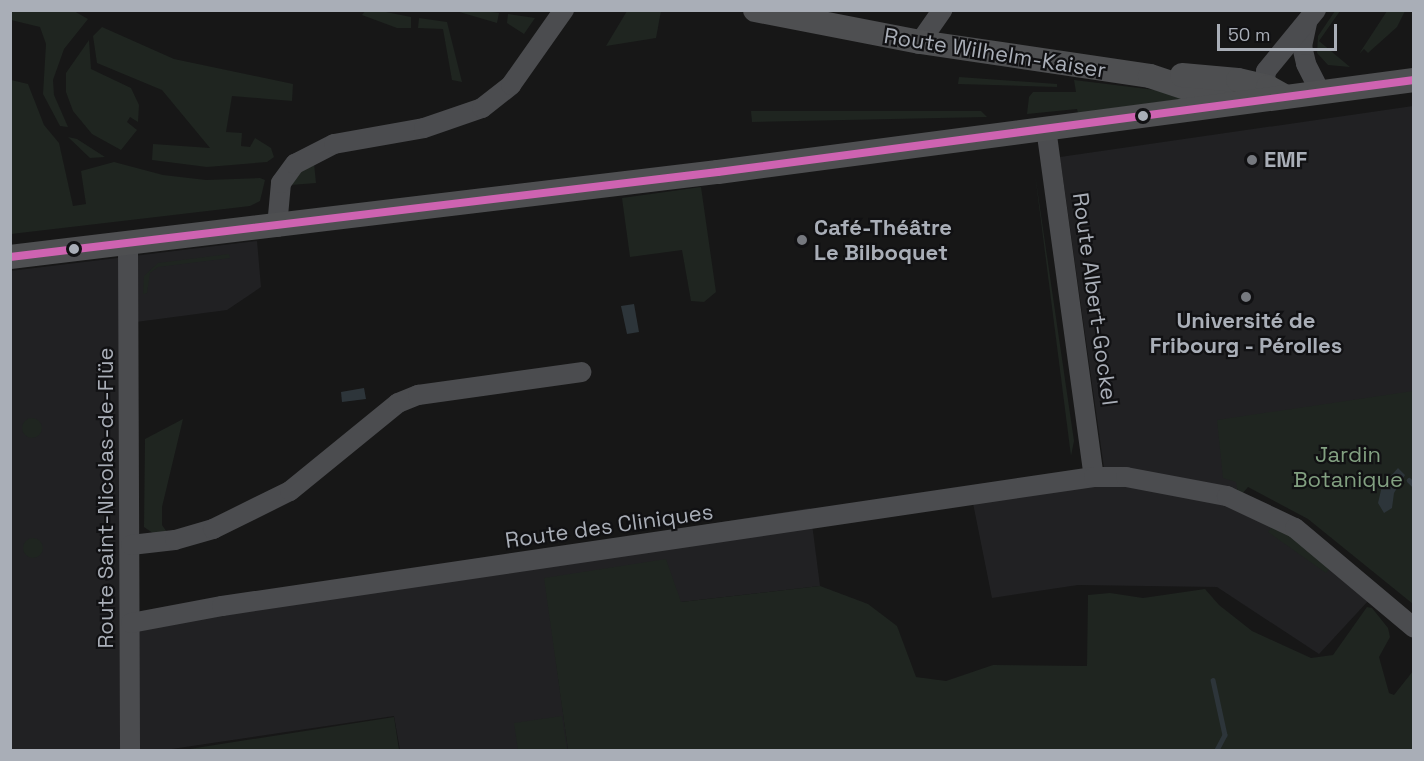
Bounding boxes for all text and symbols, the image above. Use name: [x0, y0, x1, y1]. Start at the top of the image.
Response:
scale bar: [1220, 12, 1340, 50]
street label: Route Wilhelm-Kaiser: [882, 22, 1108, 84]
text: 50 m: [1228, 23, 1270, 46]
unlabelled marker: [1137, 110, 1149, 122]
place label: EMF: [1264, 147, 1307, 173]
marker: EMF: [1245, 153, 1259, 167]
street label: Route Albert-Gockel: [1067, 191, 1123, 407]
place label: Café-Théâtre Le Bilboquet: [814, 214, 952, 266]
marker: Café-Théâtre Le Bilboquet: [795, 233, 809, 247]
unlabelled marker: [68, 243, 80, 255]
marker: Université de Fribourg - Pérolles: [1239, 290, 1253, 304]
place label: Université de Fribourg - Pérolles: [1149, 307, 1343, 358]
street label: Route Saint-Nicolas-de-Flüe: [93, 347, 119, 649]
park label: Jardin Botanique: [1293, 441, 1403, 493]
street label: Route des Cliniques: [503, 498, 715, 554]

